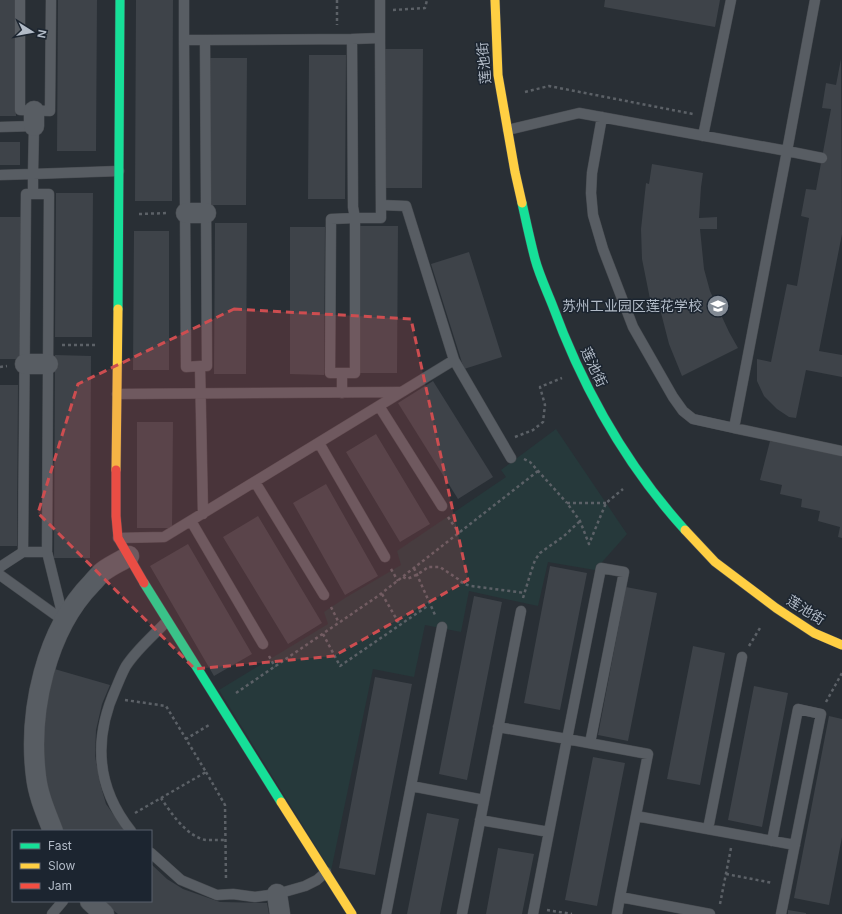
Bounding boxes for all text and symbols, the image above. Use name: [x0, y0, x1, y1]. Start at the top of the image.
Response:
north arrow: [12, 12, 52, 52]
text: N: [34, 28, 49, 39]
street label: 莲池街: [473, 41, 494, 85]
school or university icon: 苏州工业园区莲花学校: [705, 293, 731, 319]
place label: 苏州工业园区莲花学校: [562, 297, 702, 314]
street label: 莲池街: [578, 344, 611, 389]
street label: 莲池街: [784, 591, 829, 628]
legend: [12, 830, 152, 902]
text: Fast: [48, 838, 72, 853]
text: Slow: [48, 858, 76, 873]
text: Jam: [48, 878, 72, 893]

